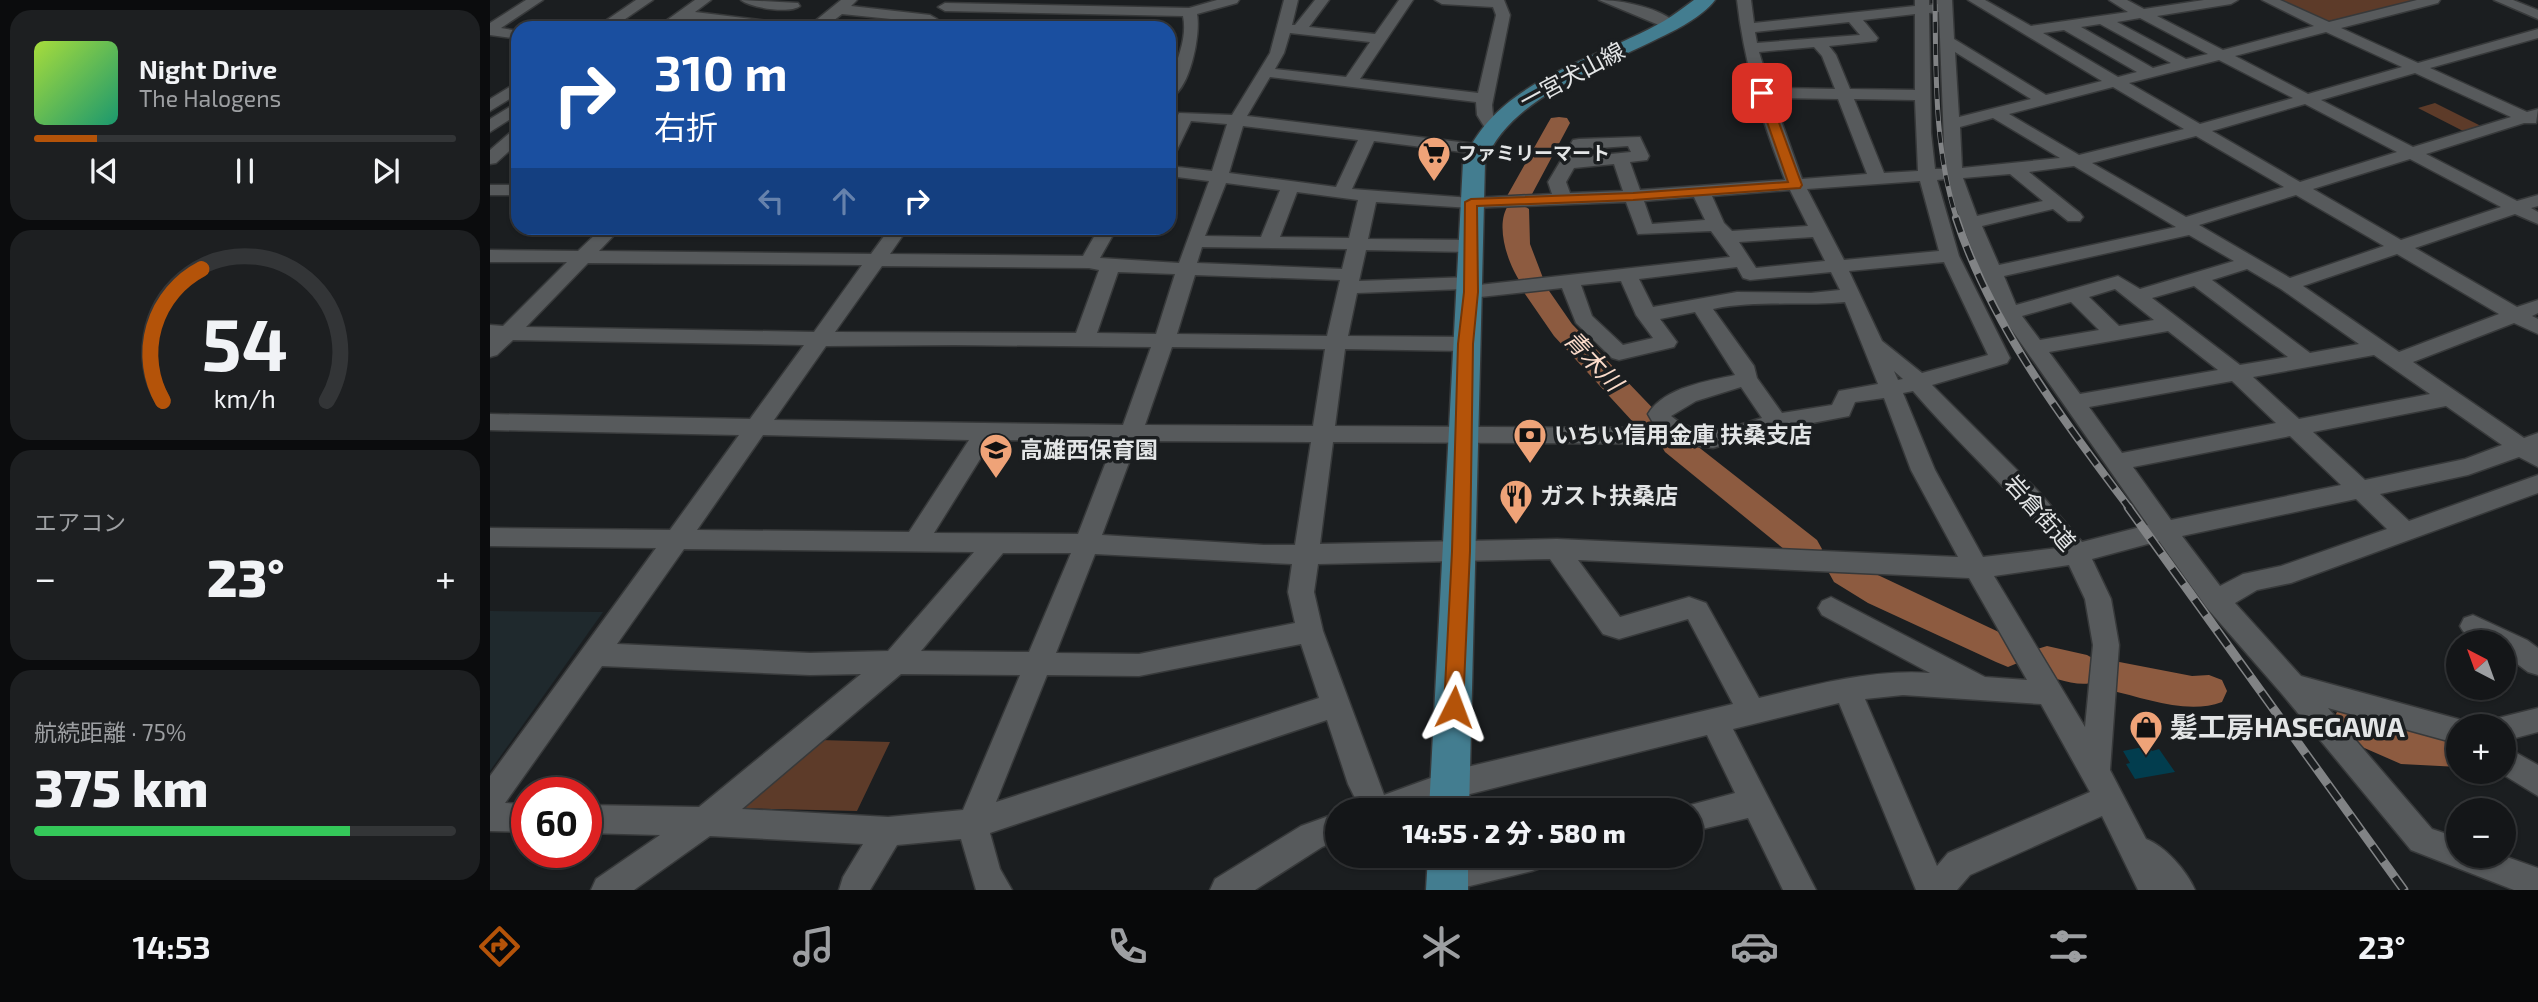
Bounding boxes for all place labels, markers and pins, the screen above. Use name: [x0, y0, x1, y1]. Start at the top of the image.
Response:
pin: [1732, 63, 1792, 123]
supermarket icon: ファミリーマート: [1415, 134, 1453, 183]
place label: ファミリーマート: [1458, 141, 1610, 164]
bank icon: いちい信用金庫 扶桑支店: [1511, 416, 1549, 465]
place label: いちい信用金庫 扶桑支店: [1554, 420, 1812, 448]
school or university icon: 高雄西保育園: [977, 431, 1015, 480]
place label: 高雄西保育園: [1020, 435, 1158, 463]
restaurant icon: ガスト扶桑店: [1497, 477, 1535, 526]
place label: ガスト扶桑店: [1540, 481, 1678, 509]
shop icon: 髪工房HASEGAWA: [2127, 708, 2165, 757]
place label: 髪工房HASEGAWA: [2170, 709, 2406, 743]

